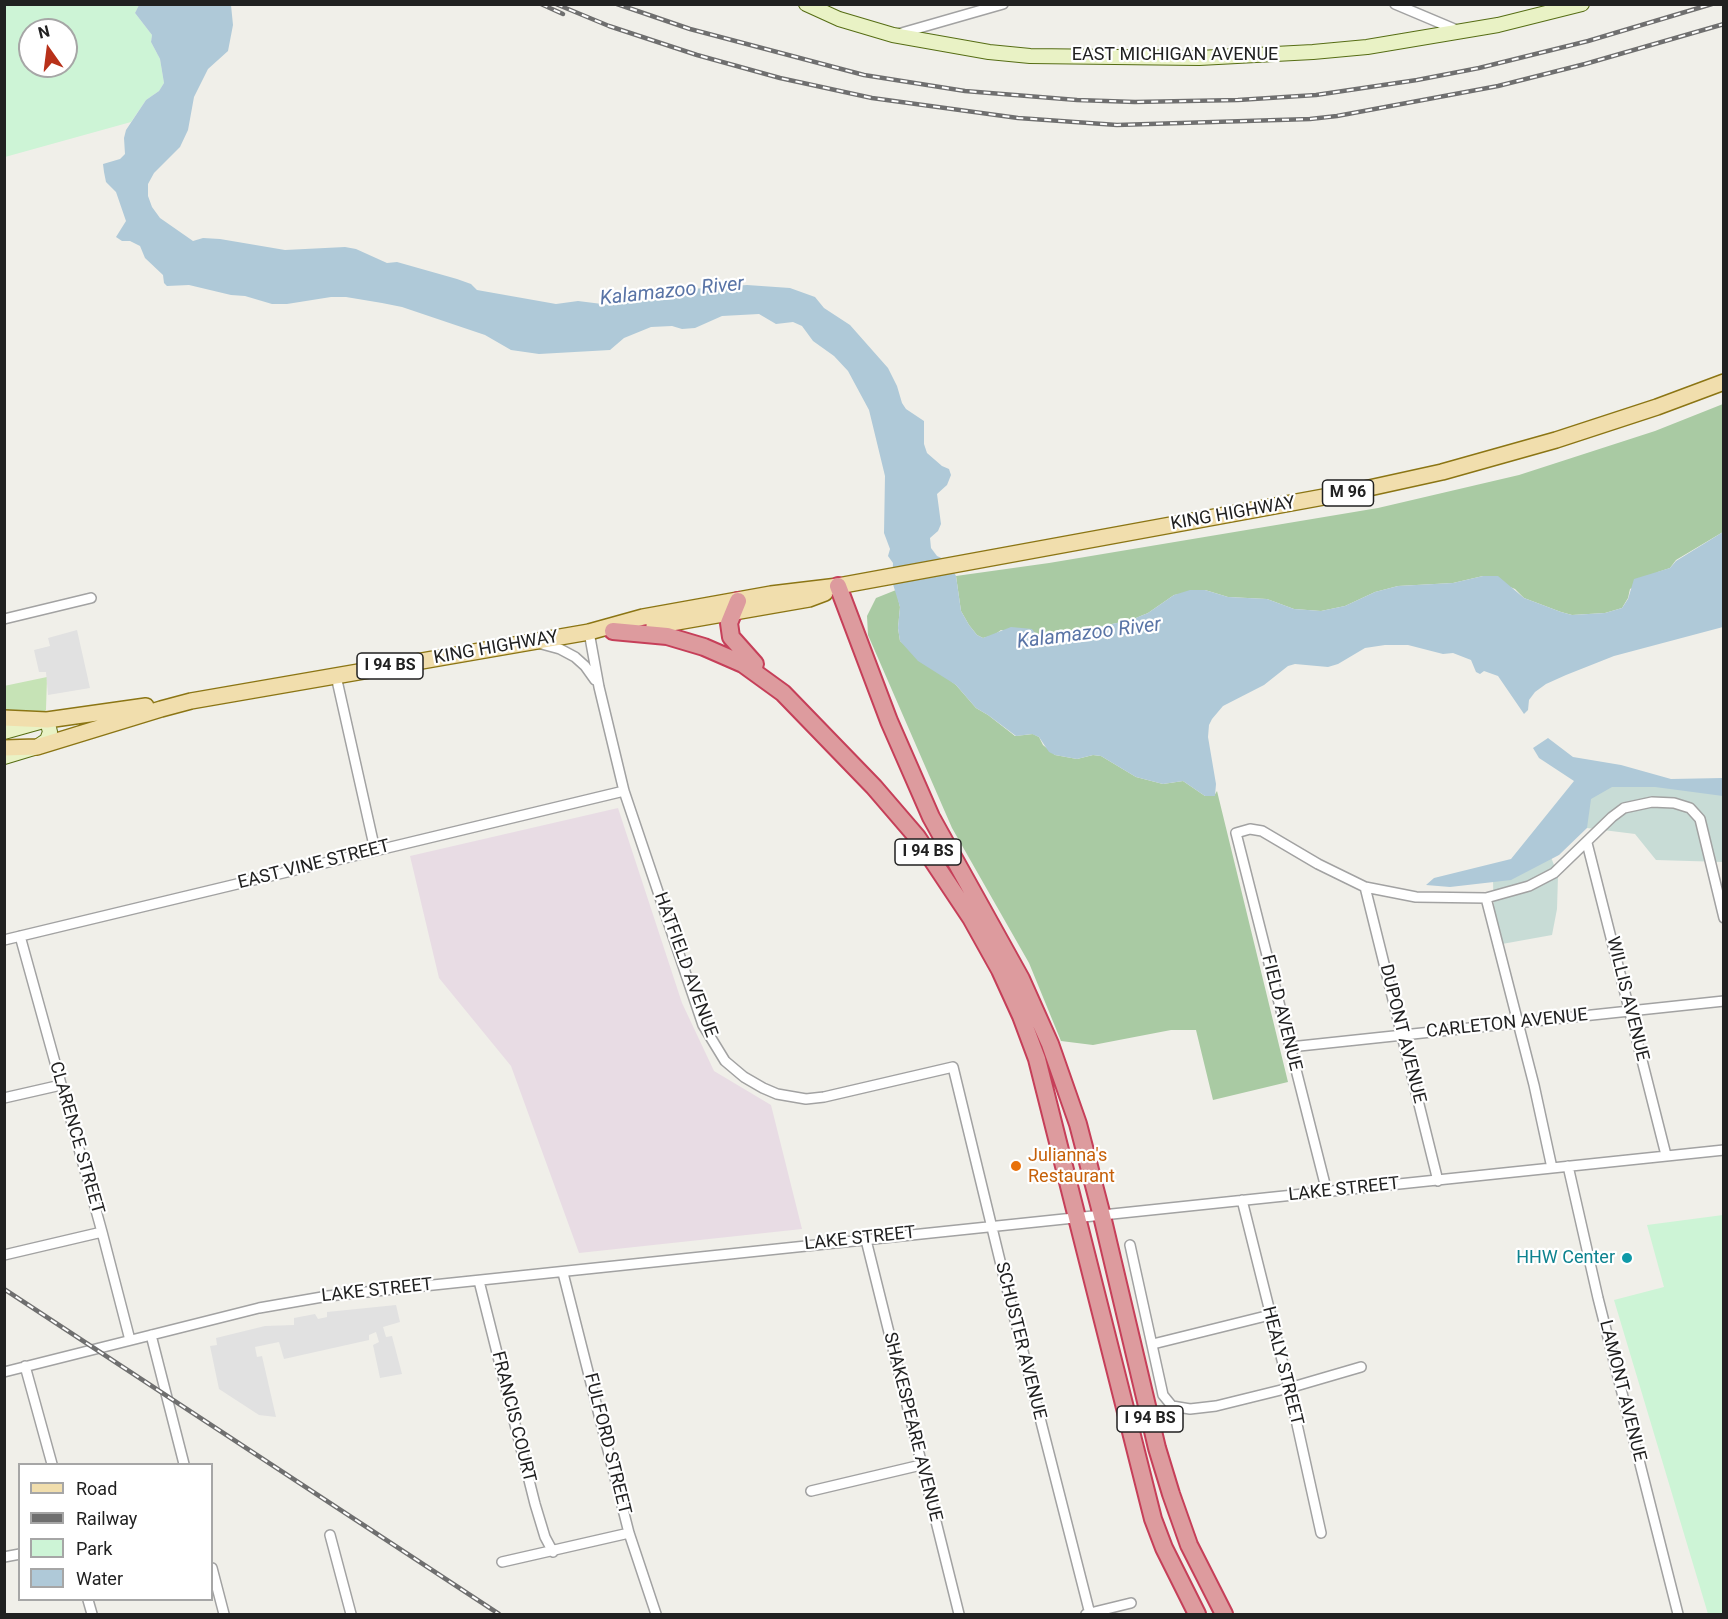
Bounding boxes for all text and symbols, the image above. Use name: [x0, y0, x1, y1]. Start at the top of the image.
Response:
north arrow: [18, 18, 78, 78]
text: N: [36, 21, 52, 43]
street label: EAST MICHIGAN AVENUE: [1072, 44, 1278, 66]
water label: Kalamazoo River: [599, 272, 745, 312]
road number: M 96: [1322, 480, 1374, 506]
street label: KING HIGHWAY: [1169, 492, 1297, 536]
water label: Kalamazoo River: [1016, 613, 1162, 655]
street label: KING HIGHWAY: [432, 626, 560, 670]
road number: I 94 BS: [357, 653, 423, 679]
street label: EAST VINE STREET: [236, 836, 392, 894]
road number: I 94 BS: [895, 839, 961, 865]
street label: HATFIELD AVENUE: [649, 890, 721, 1040]
street label: WILLIS AVENUE: [1601, 934, 1653, 1064]
street label: FIELD AVENUE: [1256, 953, 1306, 1073]
street label: DUPONT AVENUE: [1374, 962, 1430, 1106]
street label: CARLETON AVENUE: [1425, 1005, 1589, 1043]
street label: CLARENCE STREET: [44, 1059, 108, 1217]
place label: Julianna's Restaurant: [1028, 1145, 1115, 1188]
marker: Julianna's Restaurant: [1009, 1159, 1023, 1173]
street label: LAKE STREET: [1287, 1173, 1401, 1207]
street label: LAKE STREET: [803, 1222, 917, 1256]
place label: HHW Center: [1516, 1247, 1615, 1269]
marker: HHW Center: [1620, 1251, 1634, 1265]
street label: SCHUSTER AVENUE: [990, 1260, 1050, 1422]
street label: LAKE STREET: [320, 1274, 434, 1308]
street label: HEALY STREET: [1257, 1304, 1307, 1428]
street label: LAMONT AVENUE: [1594, 1318, 1650, 1464]
street label: SHAKESPEARE AVENUE: [878, 1330, 946, 1524]
street label: FRANCIS COURT: [486, 1349, 540, 1485]
street label: FULFORD STREET: [579, 1371, 635, 1517]
road number: I 94 BS: [1117, 1406, 1183, 1432]
legend: [18, 1463, 213, 1601]
text: Road: [76, 1478, 117, 1499]
text: Railway: [76, 1508, 137, 1529]
text: Park: [76, 1538, 112, 1559]
text: Water: [76, 1568, 123, 1589]

